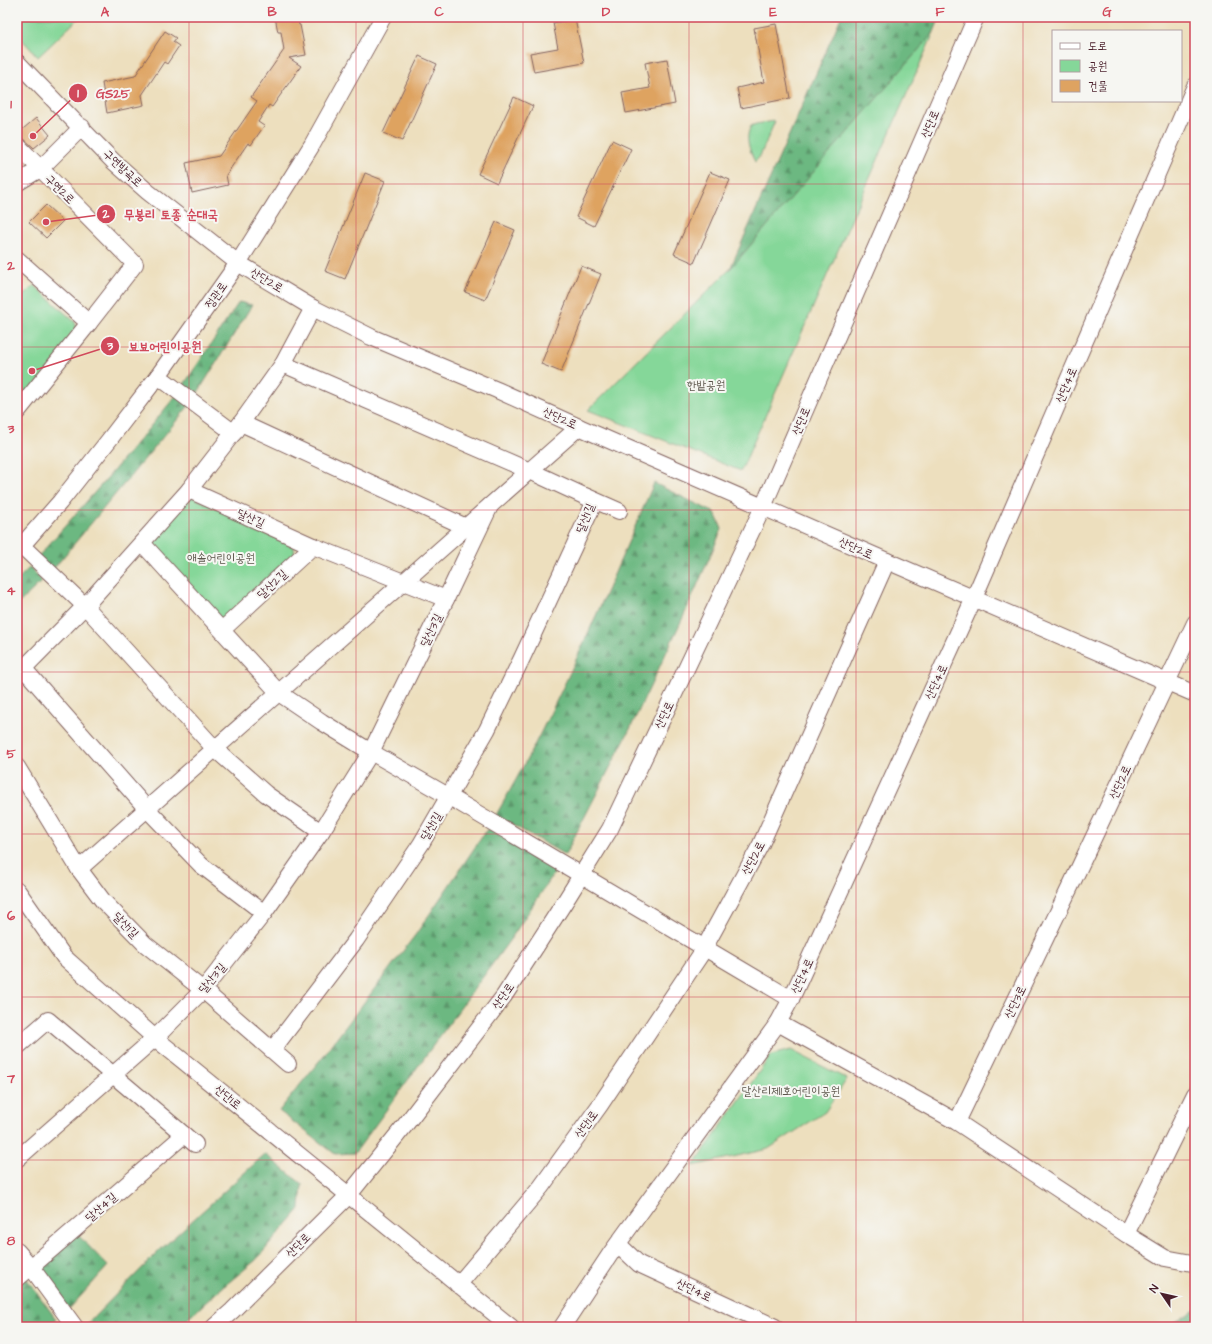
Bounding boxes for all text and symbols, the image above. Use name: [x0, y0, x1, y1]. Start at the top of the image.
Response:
text: A: [101, 3, 110, 21]
text: B: [267, 3, 277, 21]
text: C: [434, 3, 444, 21]
text: D: [602, 3, 611, 21]
text: E: [769, 3, 777, 21]
text: F: [935, 3, 945, 21]
text: G: [1102, 3, 1112, 21]
legend: [1052, 30, 1182, 102]
text: 도로: [1088, 38, 1107, 55]
text: 공원: [1088, 58, 1107, 75]
text: 건물: [1088, 78, 1108, 95]
callout: GS25: [68, 81, 138, 106]
text: 1: [77, 85, 79, 102]
text: GS25: [96, 85, 131, 103]
text: 1: [10, 95, 12, 113]
street label: 산단로: [917, 108, 944, 141]
street label: 구연방곡로: [99, 146, 146, 191]
street label: 구연2로: [41, 171, 78, 208]
callout: 무봉리 토종 순대국: [96, 202, 226, 227]
text: 2: [102, 206, 110, 223]
text: 무봉리 토종 순대국: [124, 206, 219, 224]
text: 2: [6, 257, 15, 275]
street label: 산단2로: [247, 264, 286, 297]
street label: 정관로: [201, 279, 232, 312]
callout: 뵤뵤어린이공원: [100, 334, 209, 359]
text: 3: [106, 338, 114, 355]
text: 뵤뵤어린이공원: [128, 338, 202, 356]
street label: 산단4로: [1051, 365, 1082, 406]
park label: 한밭공원: [687, 377, 725, 394]
street label: 산단2로: [540, 403, 580, 434]
street label: 산단로: [788, 405, 815, 438]
text: 3: [7, 420, 15, 438]
street label: 달산1길: [572, 501, 599, 536]
street label: 달산길: [234, 505, 268, 532]
street label: 산단2로: [836, 533, 876, 564]
park label: 애솔어린이공원: [187, 550, 255, 567]
street label: 달산2길: [253, 566, 291, 603]
text: 4: [7, 582, 16, 600]
street label: 달산3길: [416, 610, 447, 650]
street label: 산단4로: [921, 662, 952, 703]
street label: 산단로: [650, 698, 678, 732]
text: 5: [6, 745, 16, 763]
street label: 산단2로: [1105, 762, 1136, 802]
street label: 달산1길: [416, 808, 447, 844]
street label: 산단2로: [738, 838, 769, 878]
text: 6: [7, 907, 16, 925]
street label: 달산1길: [109, 908, 143, 942]
street label: 산단4로: [787, 956, 818, 997]
street label: 달산3길: [195, 959, 230, 997]
street label: 산단로: [488, 980, 519, 1013]
street label: 산단3로: [1000, 983, 1031, 1022]
text: 7: [6, 1070, 16, 1088]
street label: 산단1로: [210, 1081, 245, 1114]
park label: 달산리제1호어린이공원: [742, 1083, 840, 1100]
street label: 산단1로: [571, 1107, 602, 1142]
street label: 달산4길: [82, 1189, 121, 1226]
street label: 산단로: [282, 1229, 315, 1262]
text: 8: [7, 1232, 16, 1250]
north arrow: [1142, 1274, 1182, 1314]
street label: 산단4로: [673, 1275, 714, 1306]
text: N: [1146, 1282, 1162, 1296]

